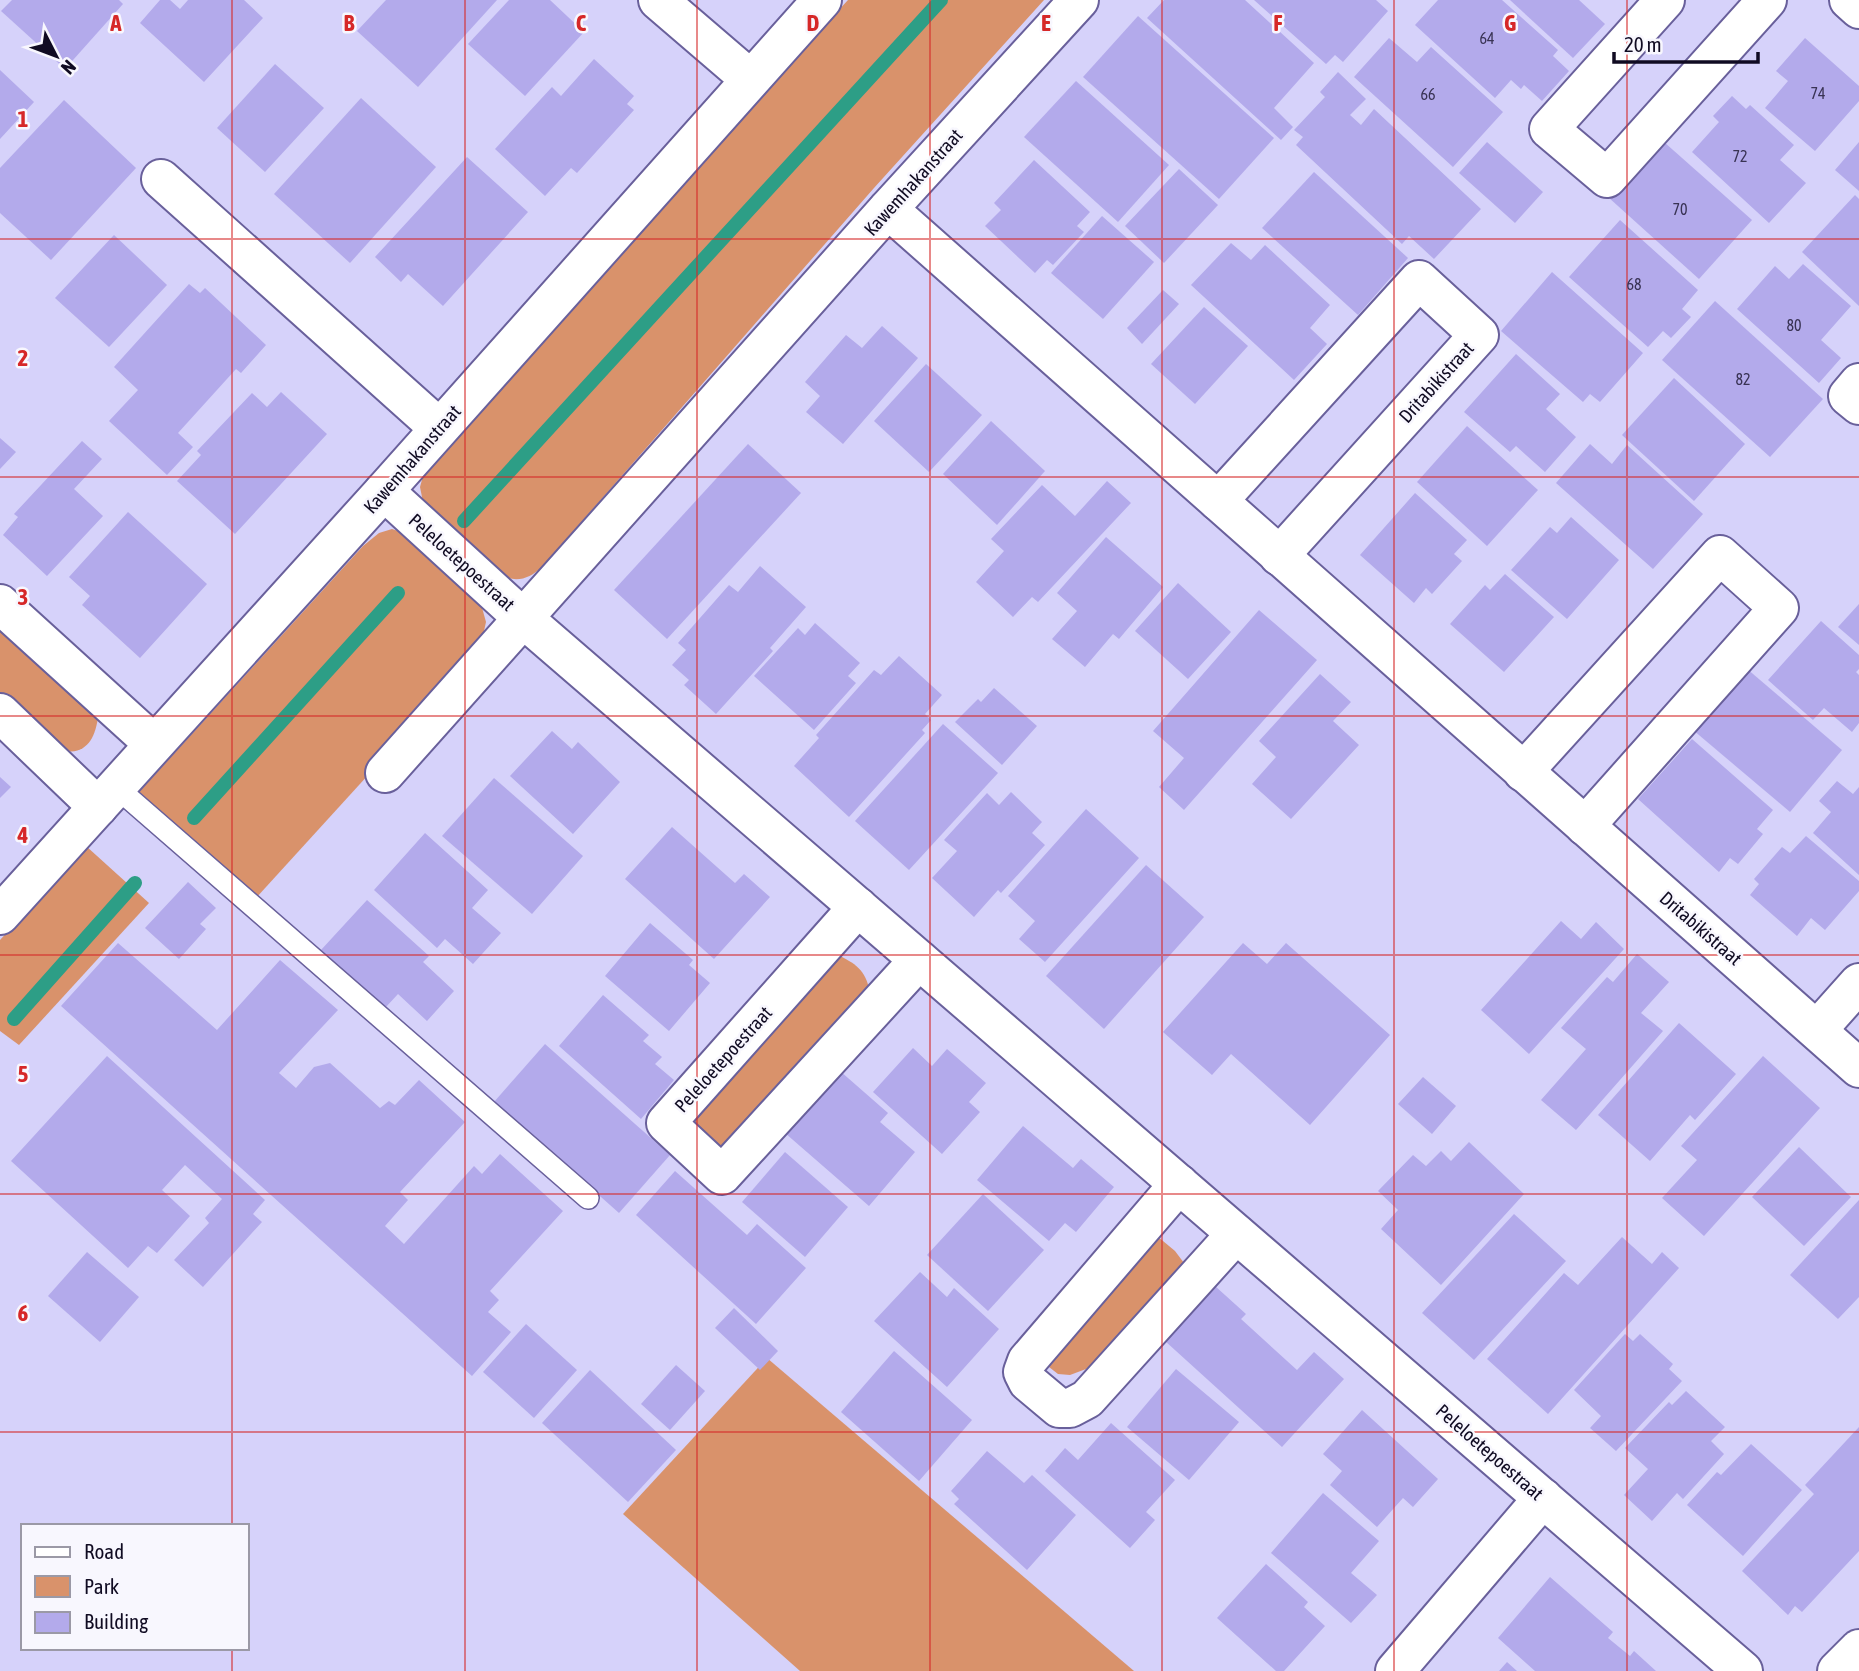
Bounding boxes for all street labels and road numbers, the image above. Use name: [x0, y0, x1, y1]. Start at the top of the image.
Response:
street label: Kawemhakanstraat: [859, 124, 967, 240]
street label: Dritabikistraat: [1394, 337, 1478, 427]
street label: Kawemhakanstraat: [359, 400, 465, 518]
street label: Peleloetepoestraat: [405, 509, 519, 615]
street label: Dritabikistraat: [1656, 887, 1746, 969]
street label: Peleloetepoestraat: [670, 1002, 776, 1116]
street label: Peleloetepoestraat: [1432, 1400, 1548, 1504]

